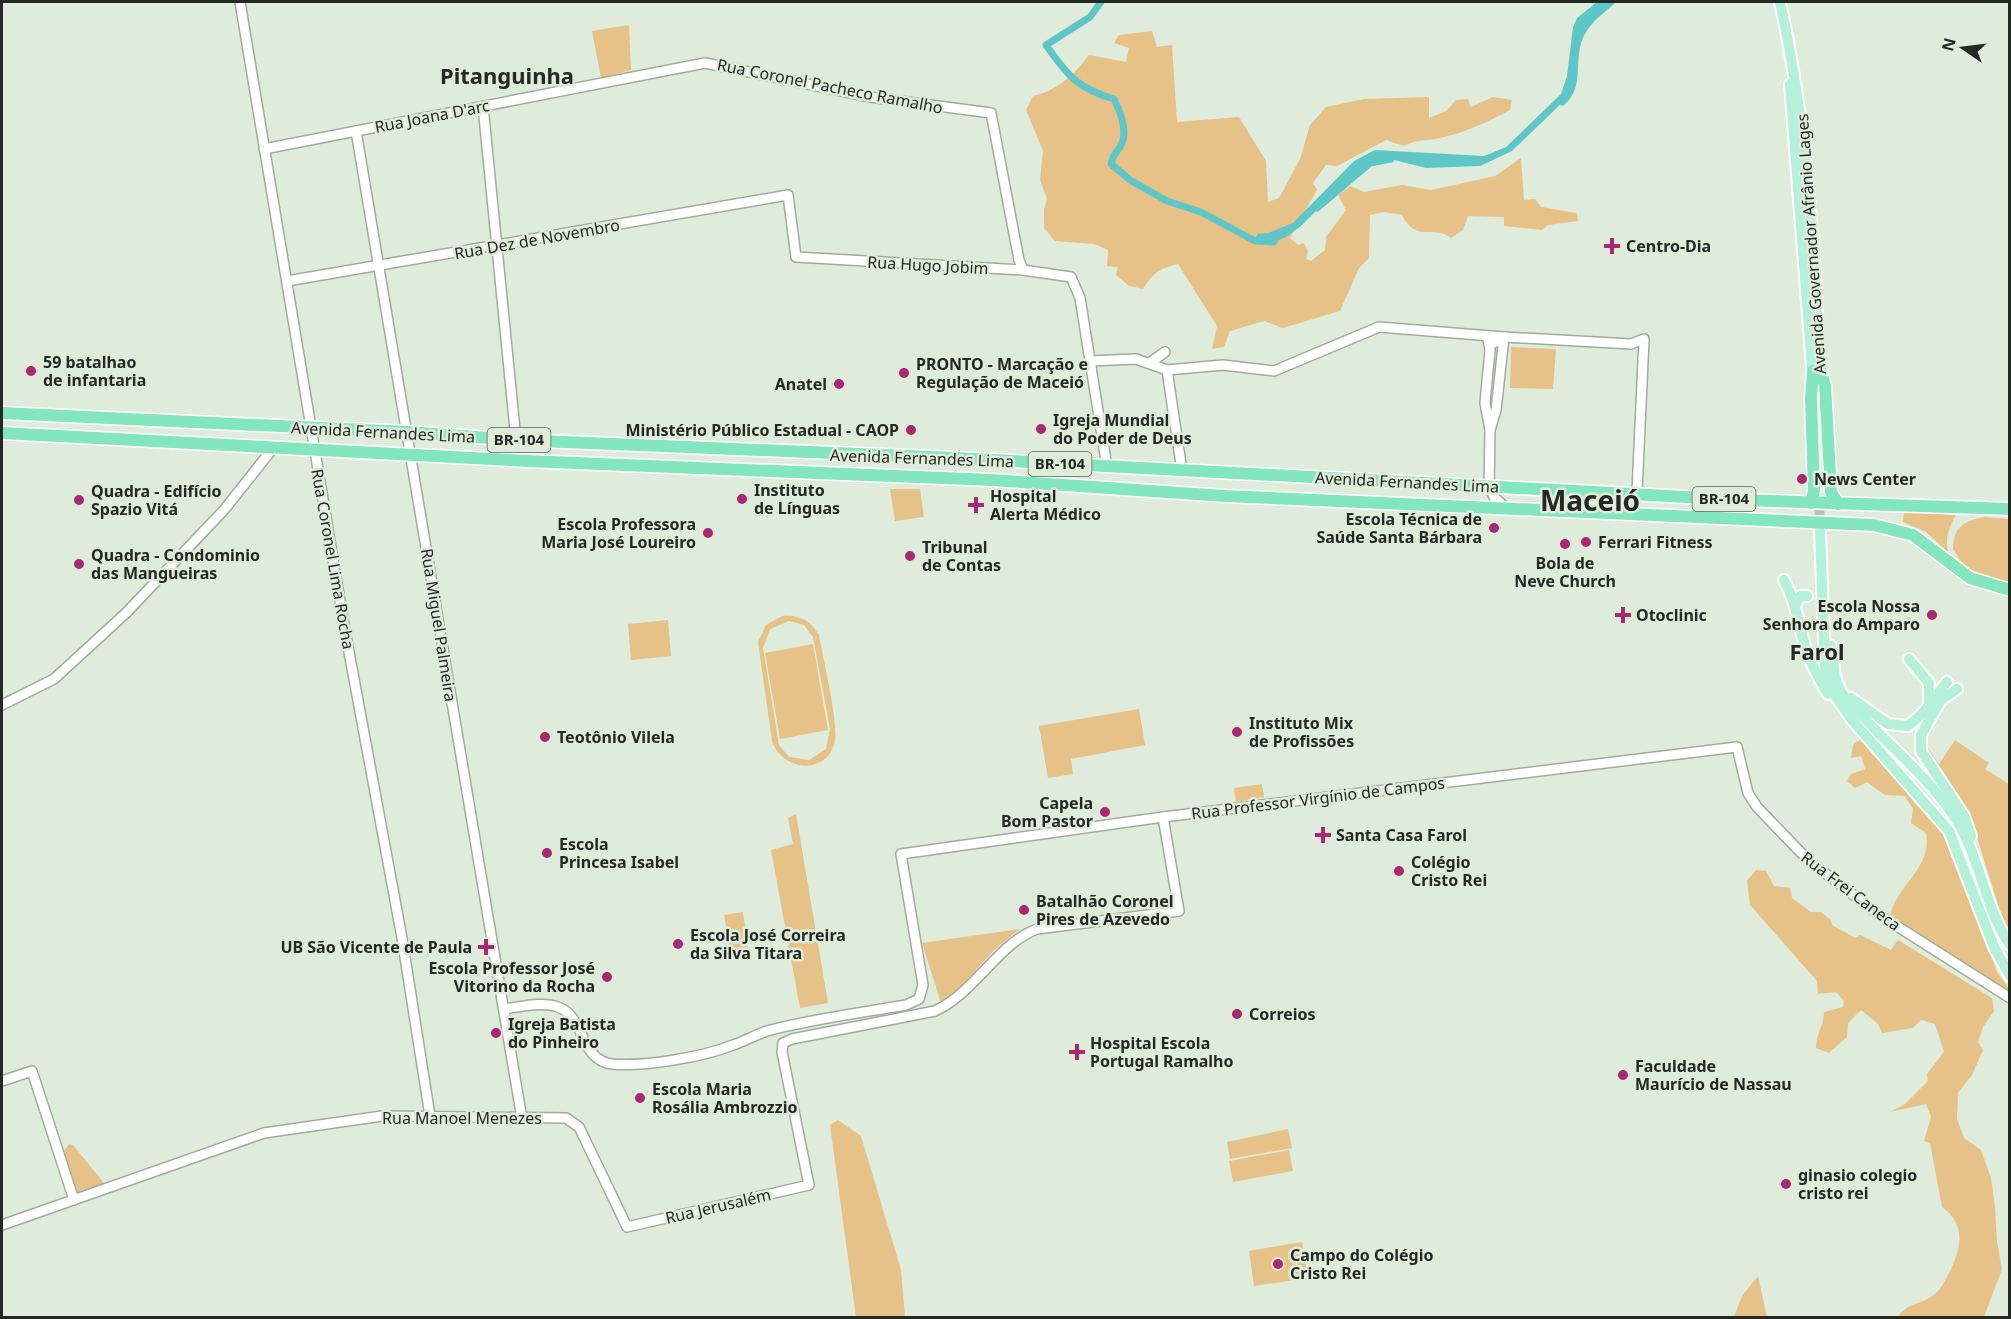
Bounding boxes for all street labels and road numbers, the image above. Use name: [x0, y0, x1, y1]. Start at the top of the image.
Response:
street label: Rua Coronel Pacheco Ramalho: [715, 53, 945, 119]
street label: Rua Joana D'arc: [373, 94, 492, 138]
street label: Avenida Governador Afrânio Lages: [1791, 113, 1831, 375]
street label: Rua Dez de Novembro: [453, 214, 621, 264]
street label: Rua Hugo Jobim: [867, 251, 989, 279]
street label: Avenida Fernandes Lima: [290, 416, 476, 448]
road number: BR-104: [488, 428, 550, 452]
street label: Avenida Fernandes Lima: [830, 444, 1014, 472]
road number: BR-104: [1028, 452, 1092, 476]
street label: Avenida Fernandes Lima: [1314, 466, 1500, 498]
street label: Rua Coronel Lima Rocha: [306, 467, 360, 651]
road number: BR-104: [1692, 487, 1756, 511]
street label: Rua Miguel Palmeira: [416, 547, 462, 703]
street label: Rua Professor Virgínio de Campos: [1190, 772, 1446, 824]
street label: Rua Frei Caneca: [1797, 846, 1905, 936]
street label: Rua Manoel Menezes: [382, 1107, 542, 1129]
street label: Rua Jerusalém: [663, 1183, 773, 1229]

